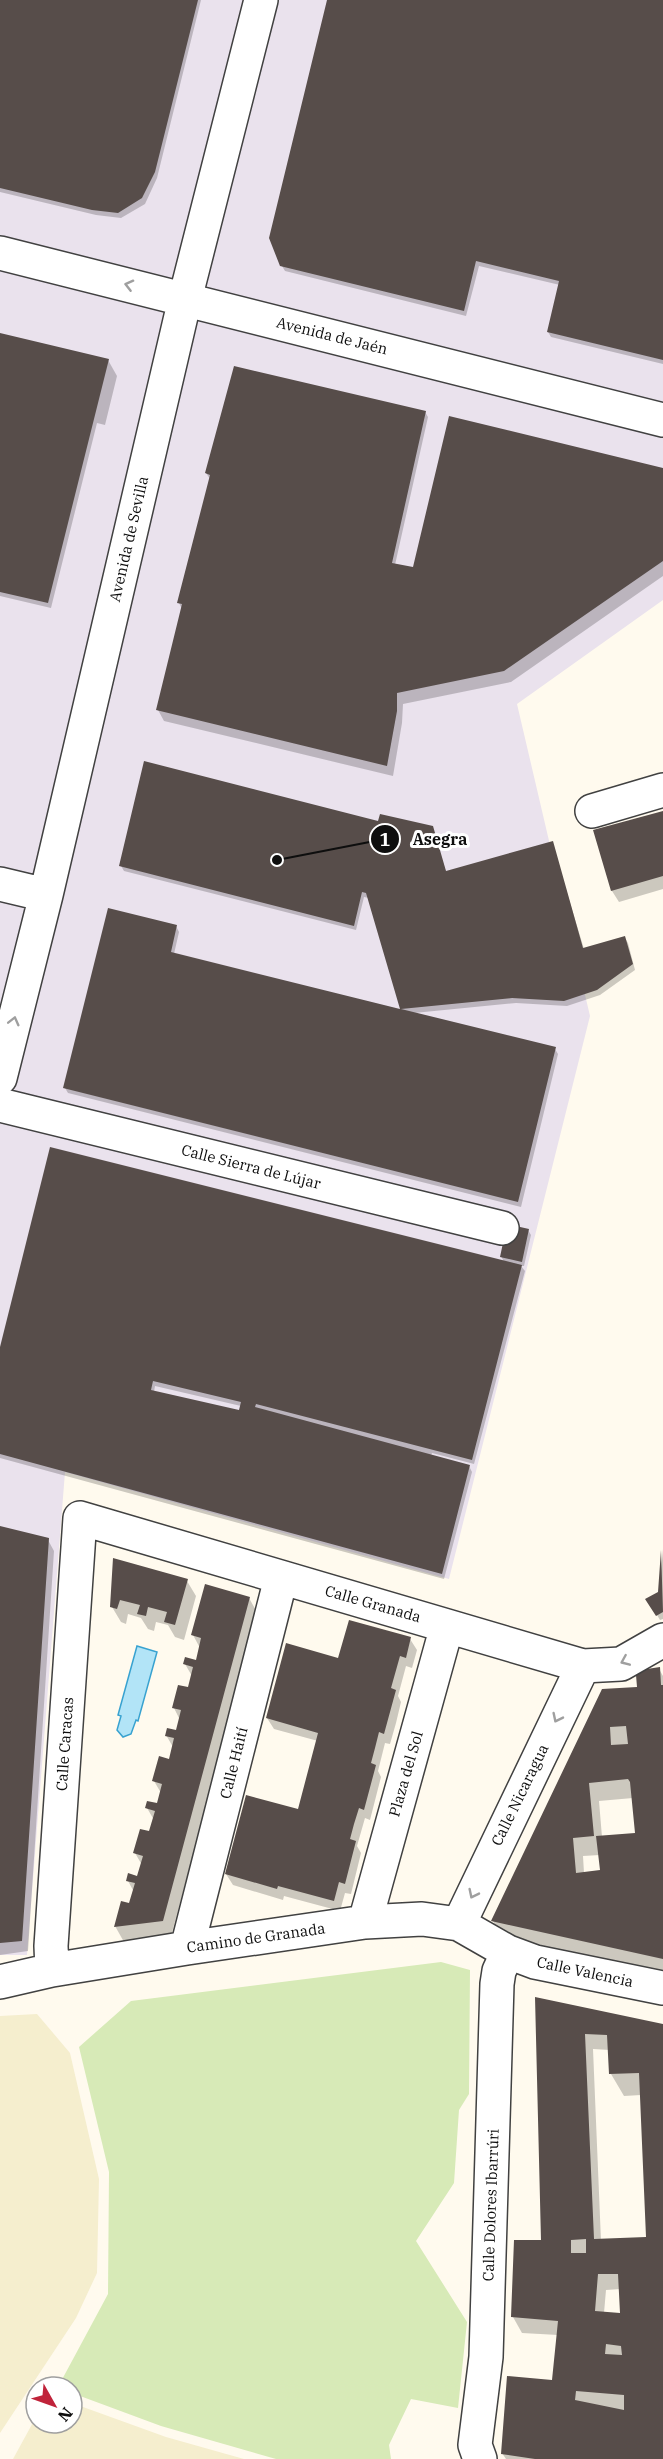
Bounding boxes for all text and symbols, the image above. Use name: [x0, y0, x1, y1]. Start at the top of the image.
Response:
one-way arrow: [124, 279, 134, 292]
street label: Avenida de Jaén: [274, 312, 390, 359]
street label: Avenida de Sevilla: [105, 474, 152, 604]
callout: Asegra: [370, 822, 479, 856]
text: 1: [380, 828, 391, 851]
text: Asegra: [413, 829, 467, 849]
one-way arrow: [7, 1016, 20, 1026]
street label: Calle Sierra de Lújar: [179, 1140, 323, 1193]
street label: Calle Granada: [323, 1581, 423, 1626]
one-way arrow: [621, 1654, 632, 1666]
street label: Calle Caracas: [52, 1696, 77, 1792]
one-way arrow: [553, 1712, 565, 1723]
street label: Calle Haití: [215, 1725, 252, 1801]
street label: Plaza del Sol: [384, 1729, 427, 1819]
street label: Calle Nicaragua: [487, 1741, 552, 1849]
one-way arrow: [468, 1888, 480, 1899]
street label: Camino de Granada: [185, 1918, 326, 1957]
street label: Calle Valencia: [535, 1952, 635, 1991]
street label: Calle Dolores Ibarrúri: [478, 2128, 503, 2282]
north arrow: [24, 2375, 84, 2435]
text: N: [54, 2403, 77, 2426]

